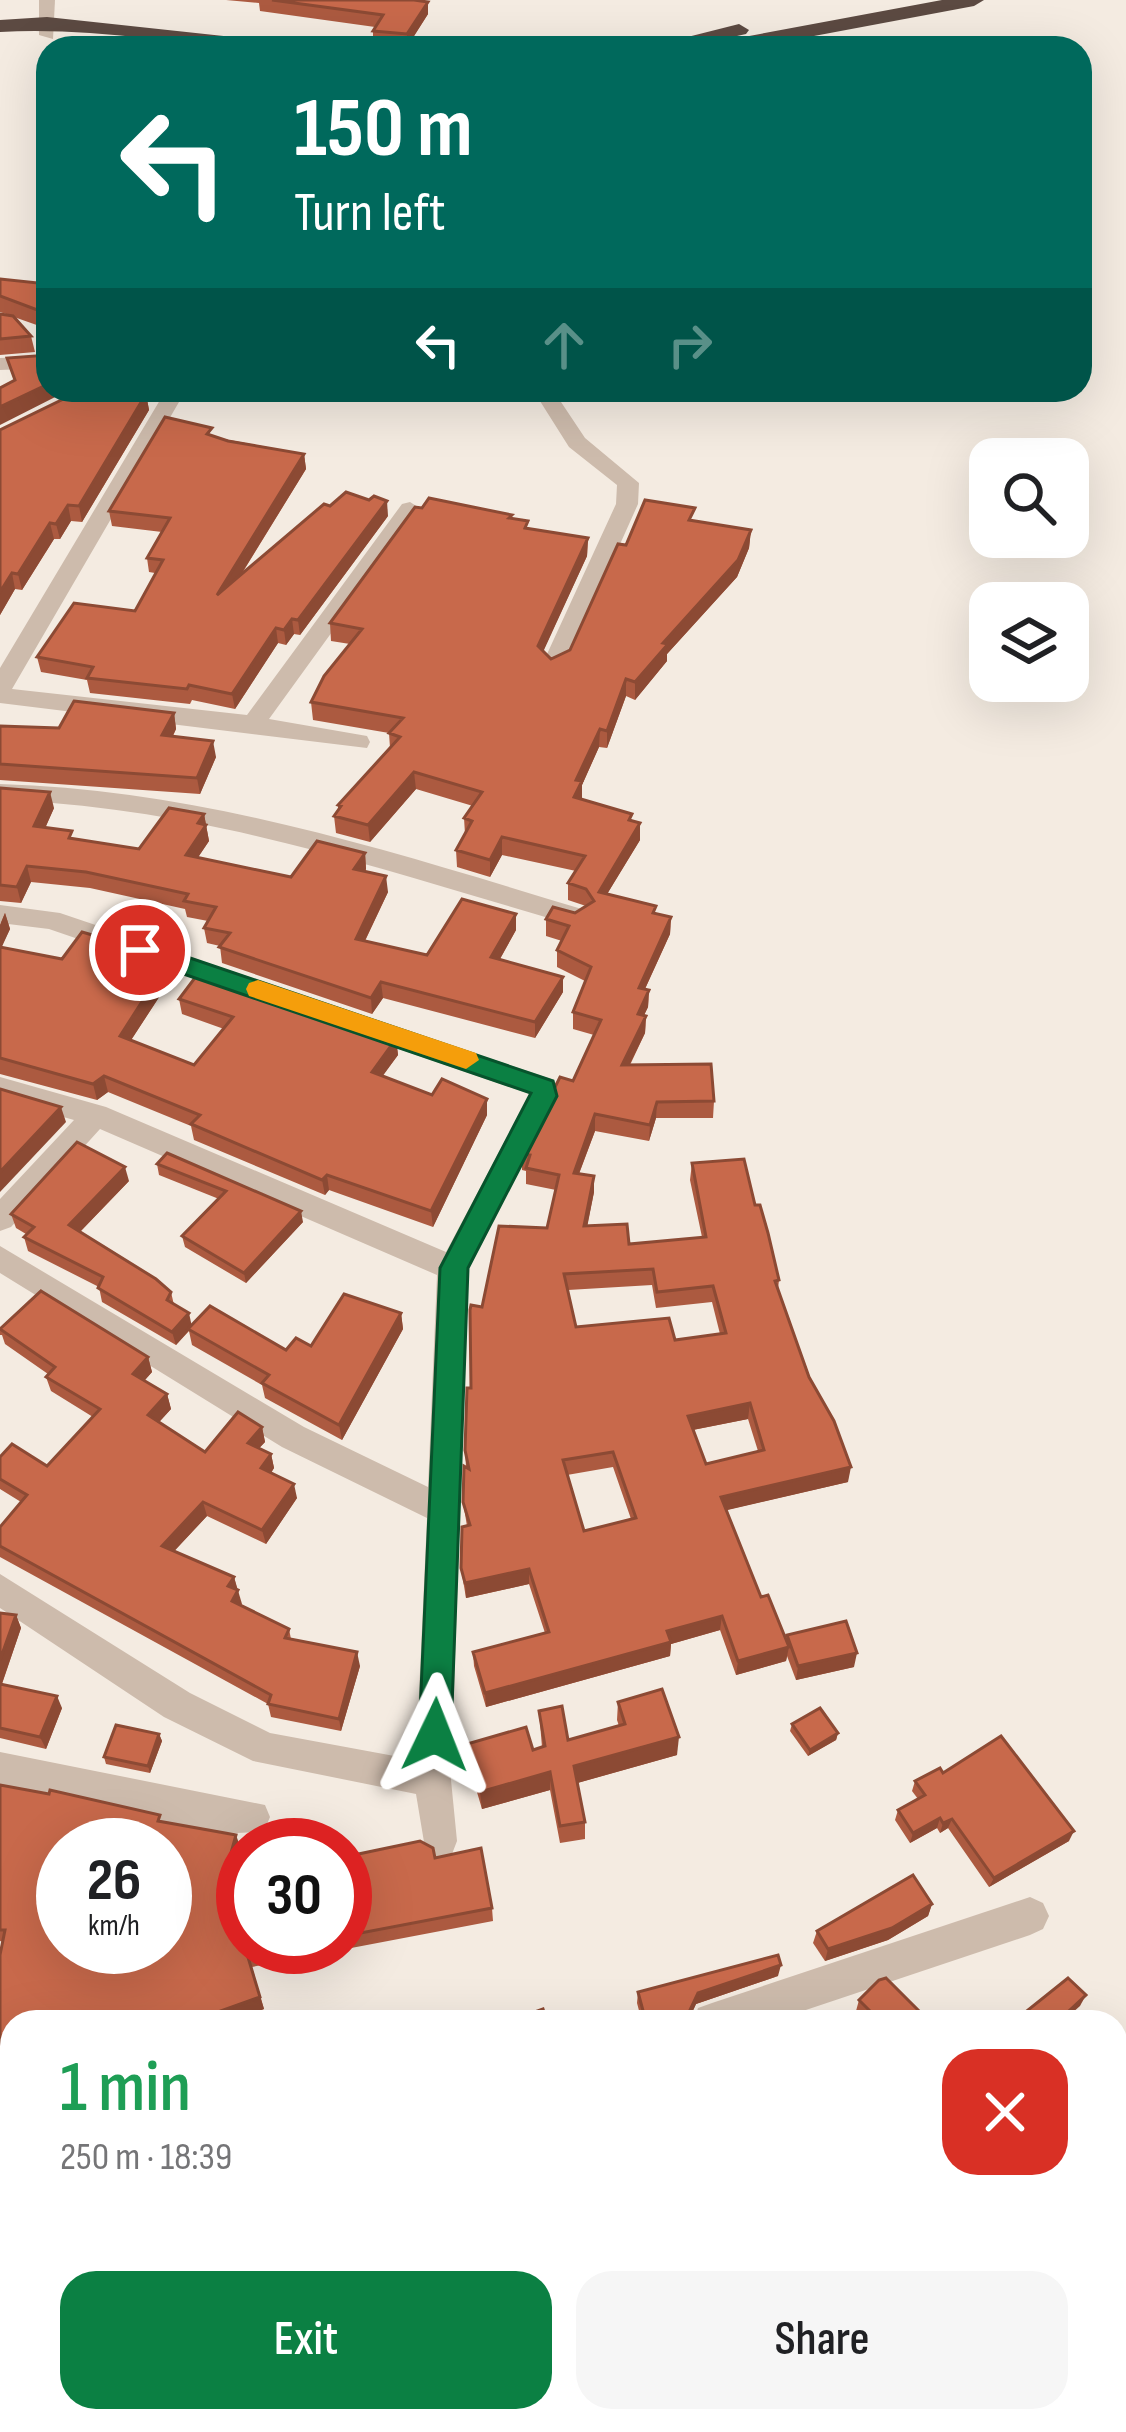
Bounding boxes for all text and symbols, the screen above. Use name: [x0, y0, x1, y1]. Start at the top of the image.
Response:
text: 150 m: [294, 79, 473, 180]
icon: left: [96, 84, 252, 240]
text: Turn left: [294, 181, 446, 246]
icon: left: [405, 312, 471, 378]
icon: ahead: [531, 312, 597, 378]
icon: right: [657, 312, 723, 378]
map controls: [969, 438, 1089, 702]
button: search: [969, 438, 1089, 558]
button: layers: [969, 582, 1089, 702]
pin: [89, 899, 191, 1001]
icon: arrive: [107, 917, 173, 983]
position arrow: [372, 1672, 498, 1798]
speed limit sign: 30: [216, 1818, 372, 1974]
text: 26: [87, 1845, 141, 1917]
text: km/h: [88, 1908, 140, 1944]
text: 1 min: [60, 2045, 191, 2132]
button: close: [942, 2049, 1068, 2175]
text: 250 m · 18:39: [60, 2134, 232, 2181]
button: Exit: [60, 2271, 552, 2409]
button: Share: [576, 2271, 1068, 2409]

